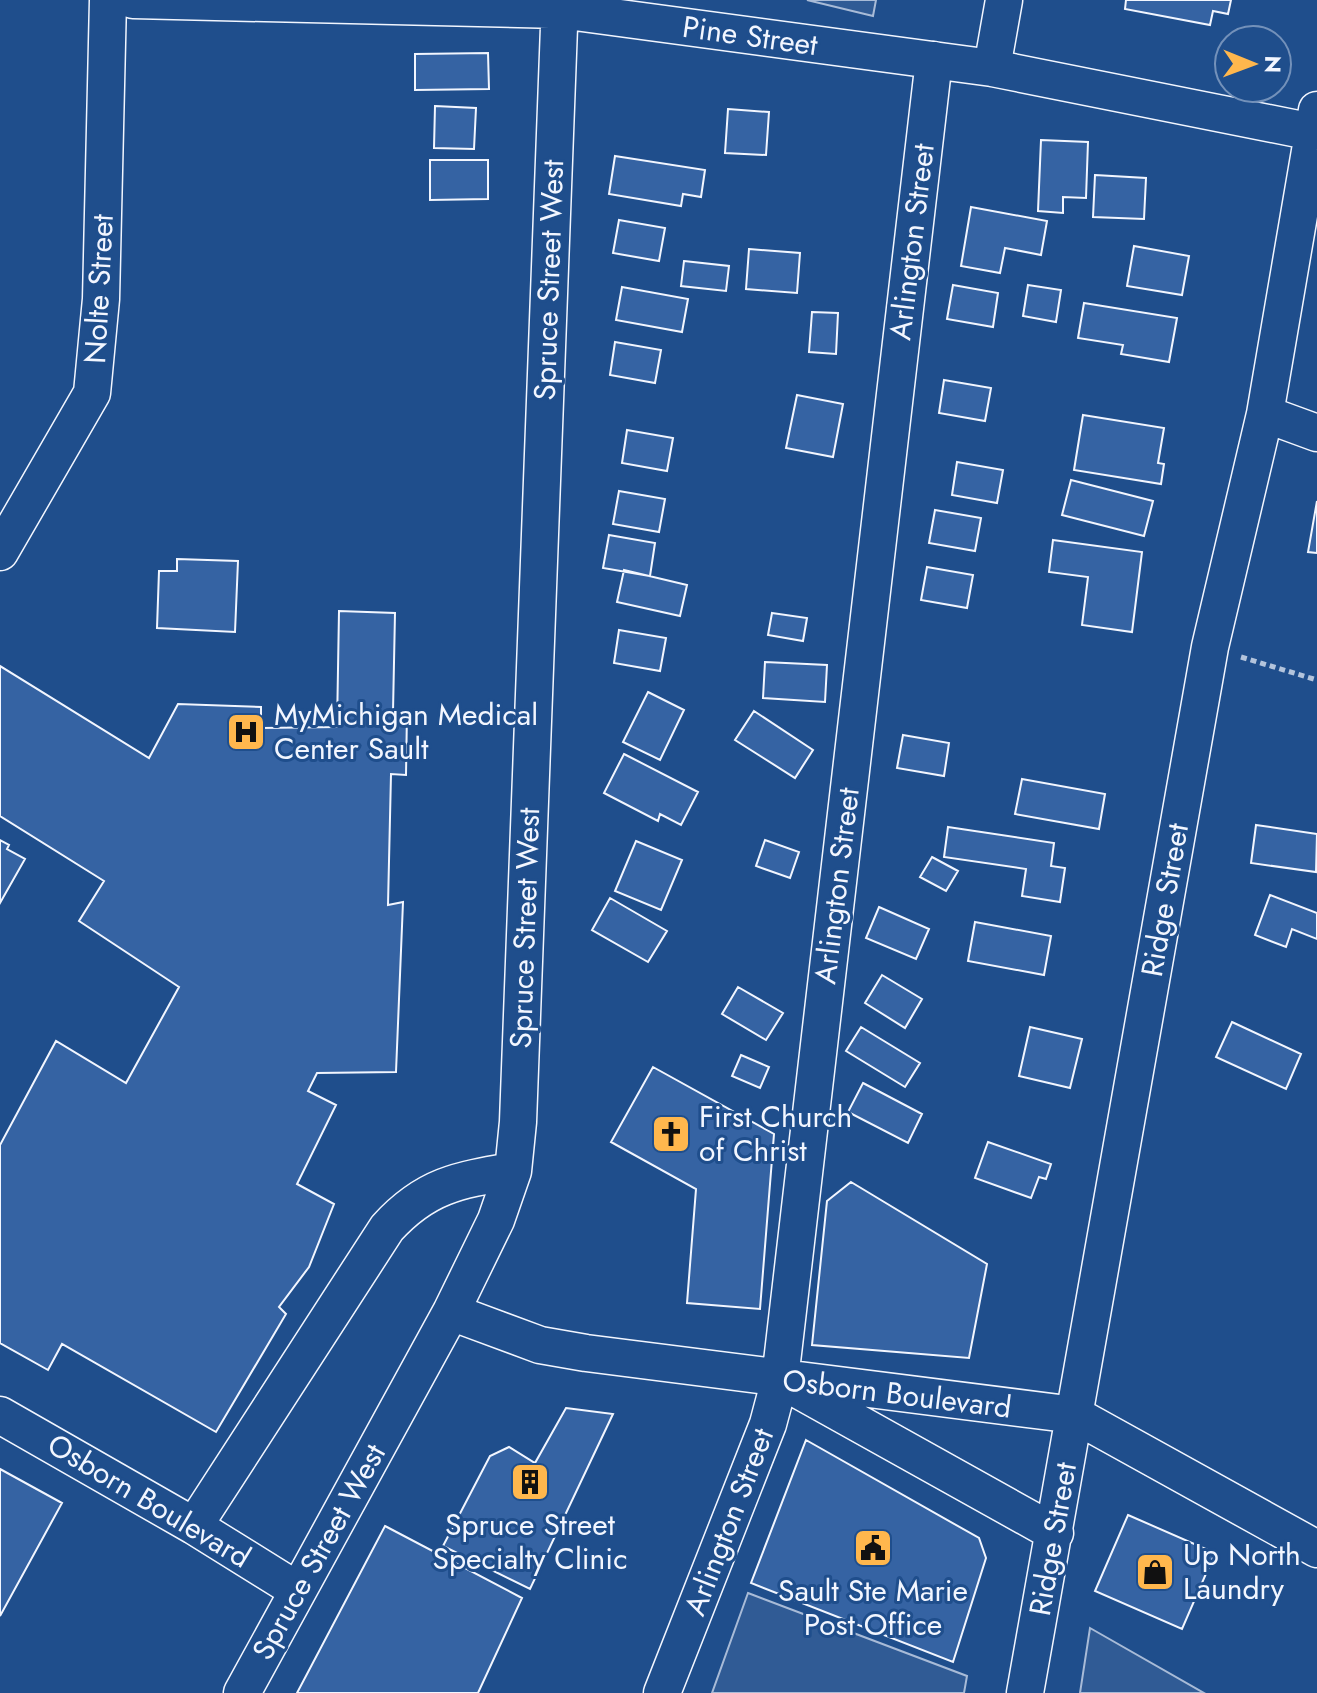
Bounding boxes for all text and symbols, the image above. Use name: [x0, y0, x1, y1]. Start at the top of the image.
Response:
street label: Pine Street: [680, 5, 821, 66]
north arrow: [1213, 24, 1293, 104]
text: N: [1257, 55, 1289, 73]
street label: Arlington Street: [878, 140, 945, 343]
street label: Spruce Street West: [523, 158, 574, 401]
street label: Nolte Street: [73, 212, 124, 365]
place label: MyMichigan Medical Center Sault: [274, 693, 538, 770]
hospital icon: MyMichigan Medical Center Sault: [225, 711, 267, 753]
street label: Arlington Street: [803, 784, 870, 987]
street label: Spruce Street West: [499, 806, 550, 1049]
street label: Ridge Street: [1130, 819, 1199, 980]
place label: First Church of Christ: [699, 1095, 852, 1172]
church icon: First Church of Christ: [650, 1113, 692, 1155]
street label: Osborn Boulevard: [780, 1358, 1014, 1429]
street label: Arlington Street: [673, 1421, 784, 1622]
street label: Osborn Boulevard: [40, 1423, 259, 1578]
street label: Spruce Street West: [241, 1435, 396, 1668]
street label: Ridge Street: [1018, 1458, 1087, 1619]
building icon: Spruce Street Specialty Clinic: [509, 1461, 551, 1503]
place label: Spruce Street Specialty Clinic: [433, 1503, 628, 1580]
public building icon: Sault Ste Marie Post Office: [852, 1527, 894, 1569]
place label: Up North Laundry: [1183, 1533, 1301, 1610]
shop icon: Up North Laundry: [1134, 1551, 1176, 1593]
place label: Sault Ste Marie Post Office: [778, 1569, 968, 1646]

